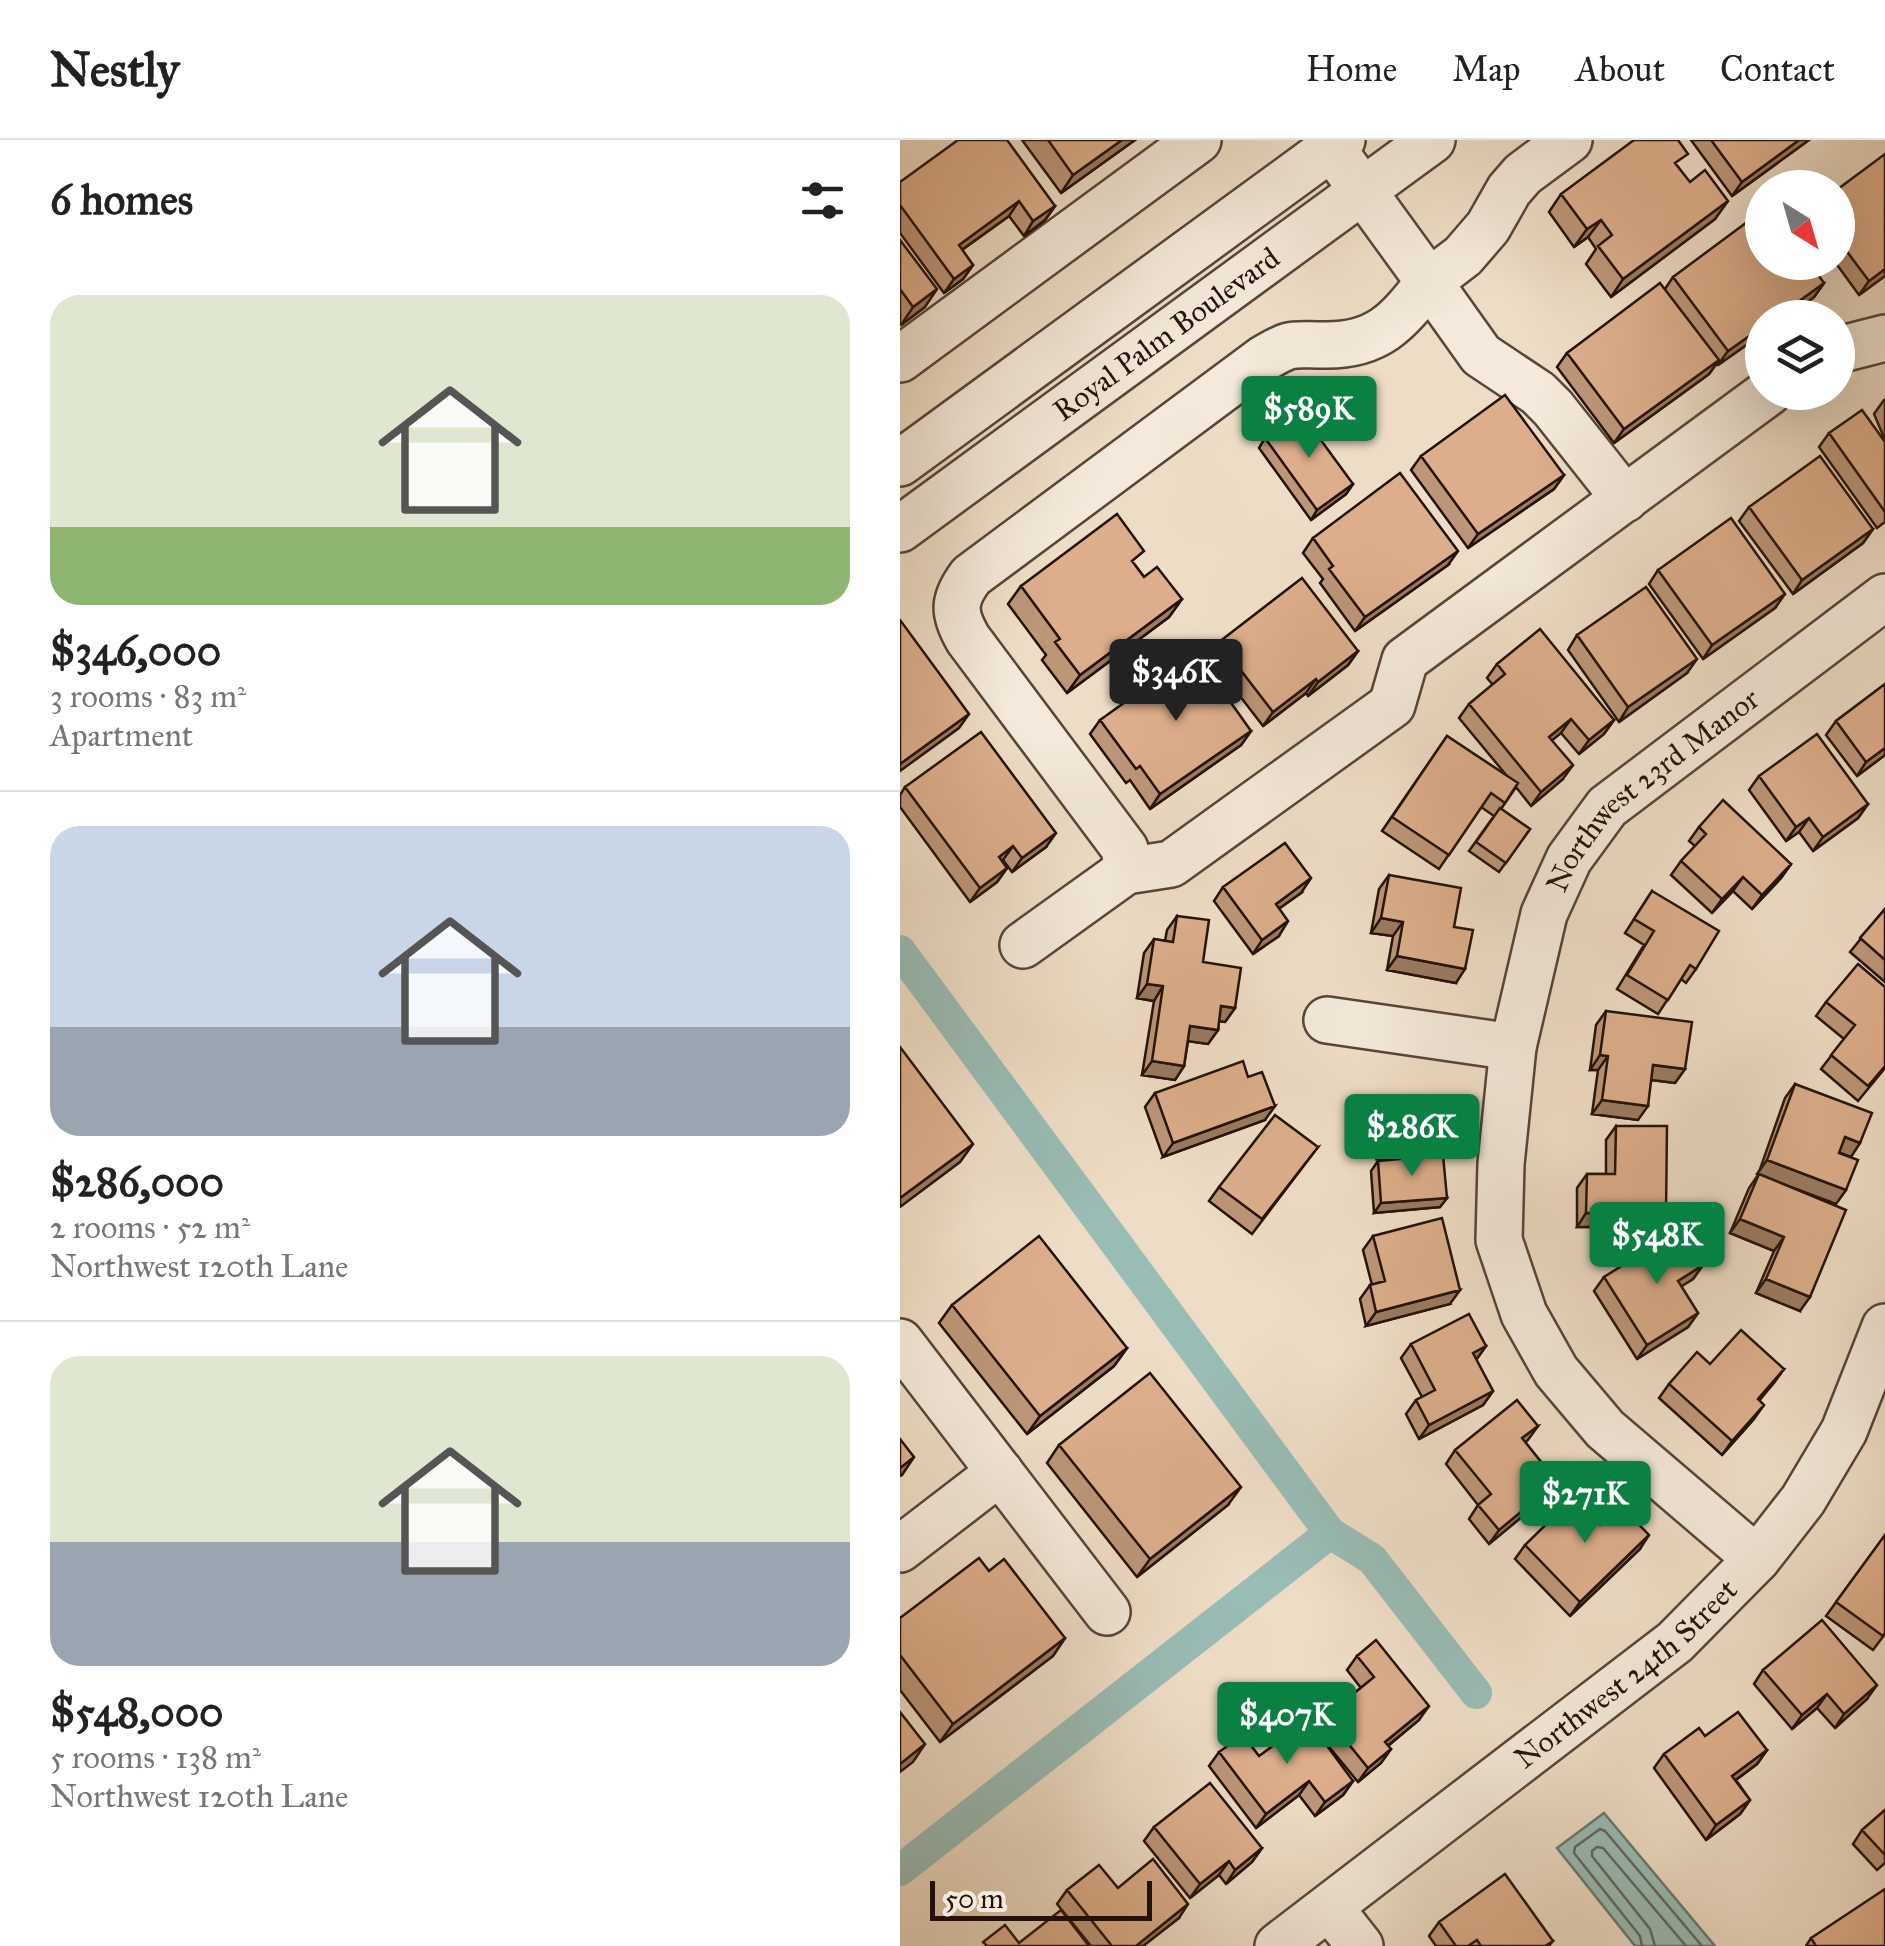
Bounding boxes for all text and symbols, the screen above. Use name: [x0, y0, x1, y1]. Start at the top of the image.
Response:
text: Nestly: [50, 40, 179, 99]
text: Home: [1306, 48, 1397, 91]
text: Map: [1452, 48, 1521, 91]
text: About: [1576, 48, 1665, 91]
text: Contact: [1720, 48, 1835, 91]
north arrow: [1745, 170, 1855, 280]
map controls: [1745, 170, 1855, 410]
icon: filters: [795, 173, 850, 228]
text: 6 homes: [50, 174, 193, 226]
street label: Royal Palm Boulevard: [1046, 240, 1286, 429]
button: layers: [1745, 300, 1855, 410]
icon: home: [360, 360, 540, 540]
pin: $589K: [1239, 376, 1379, 461]
text: $589K: [1264, 389, 1354, 428]
text: $346,000: [50, 625, 221, 677]
pin: $346K: [1106, 639, 1246, 724]
text: $346K: [1132, 652, 1220, 691]
text: 3 rooms · 83 m²: [50, 677, 246, 716]
street label: Northwest 23rd Manor: [1538, 680, 1767, 898]
text: Apartment: [50, 716, 193, 755]
icon: home: [360, 891, 540, 1071]
pin: $286K: [1342, 1094, 1482, 1179]
text: $286K: [1366, 1107, 1458, 1146]
text: $286,000: [50, 1156, 224, 1208]
pin: $548K: [1587, 1202, 1727, 1287]
text: 2 rooms · 52 m²: [50, 1208, 250, 1247]
text: $548K: [1612, 1215, 1702, 1254]
text: Northwest 120th Lane: [50, 1247, 348, 1286]
icon: home: [360, 1421, 540, 1601]
pin: $271K: [1515, 1461, 1655, 1546]
text: $271K: [1542, 1474, 1628, 1513]
street label: Northwest 24th Street: [1508, 1571, 1745, 1776]
pin: $407K: [1217, 1682, 1357, 1767]
text: $548,000: [50, 1686, 224, 1738]
text: $407K: [1239, 1695, 1335, 1734]
text: 5 rooms · 138 m²: [50, 1738, 261, 1777]
text: Northwest 120th Lane: [50, 1777, 348, 1816]
scale bar: [930, 1876, 1152, 1920]
text: 50 m: [945, 1881, 1004, 1916]

